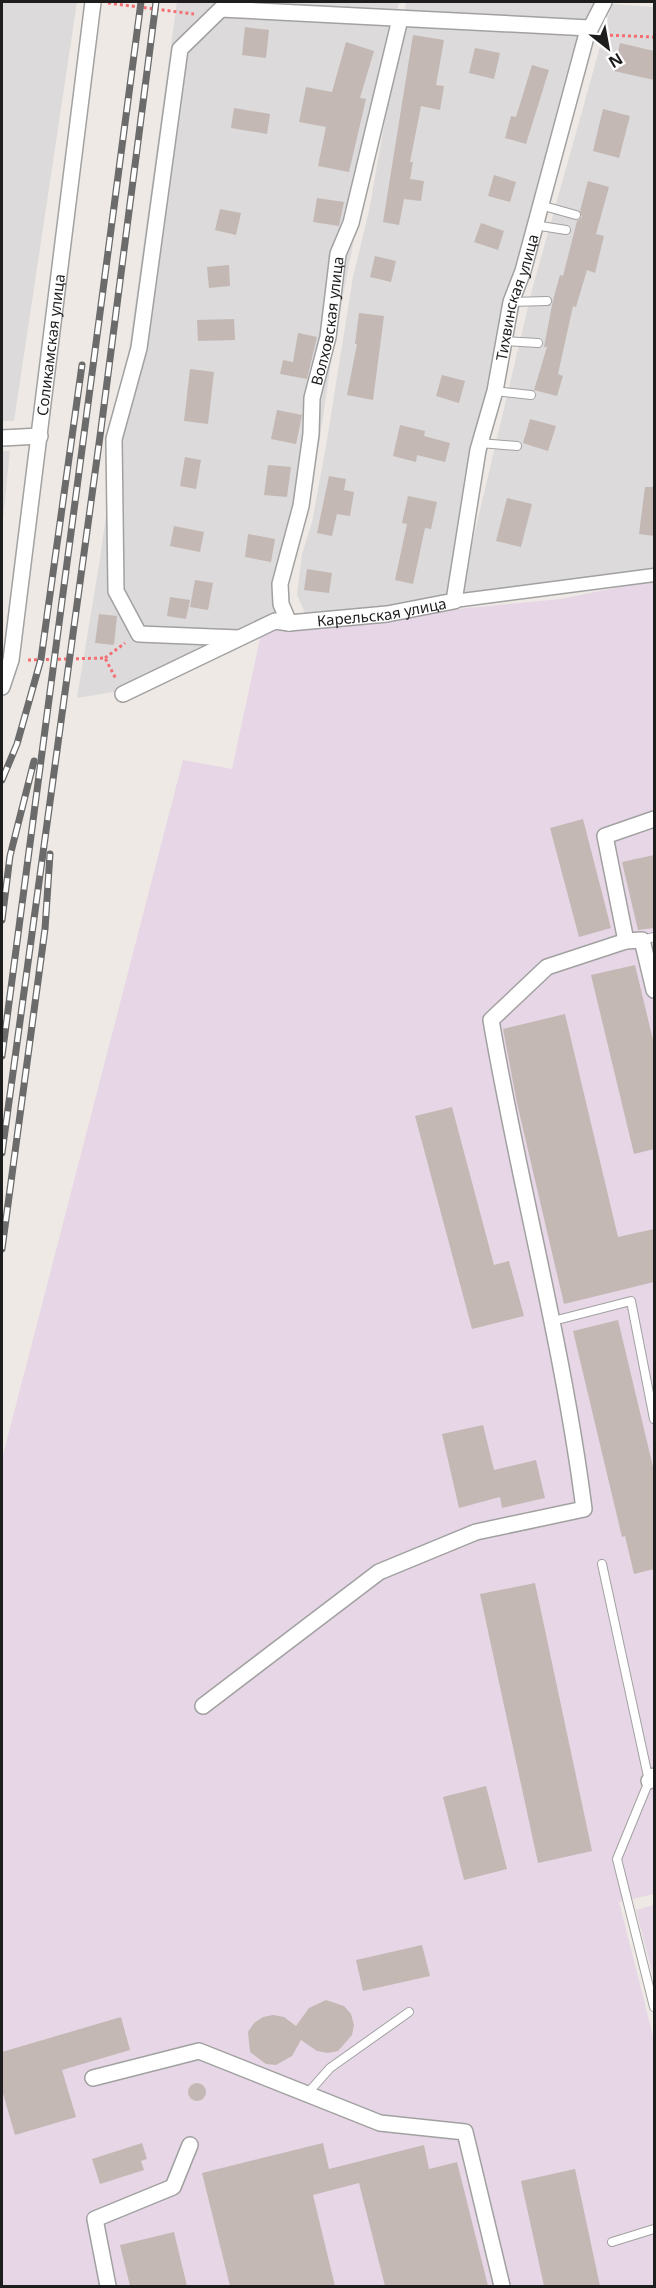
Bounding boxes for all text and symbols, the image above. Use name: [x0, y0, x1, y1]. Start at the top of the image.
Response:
north arrow: [578, 18, 638, 78]
text: N: [604, 48, 627, 74]
street label: Тихвинская улица: [491, 232, 542, 362]
street label: Волховская улица: [306, 255, 348, 388]
street label: Соликамская улица: [32, 273, 69, 417]
street label: Карельская улица: [316, 593, 448, 630]

